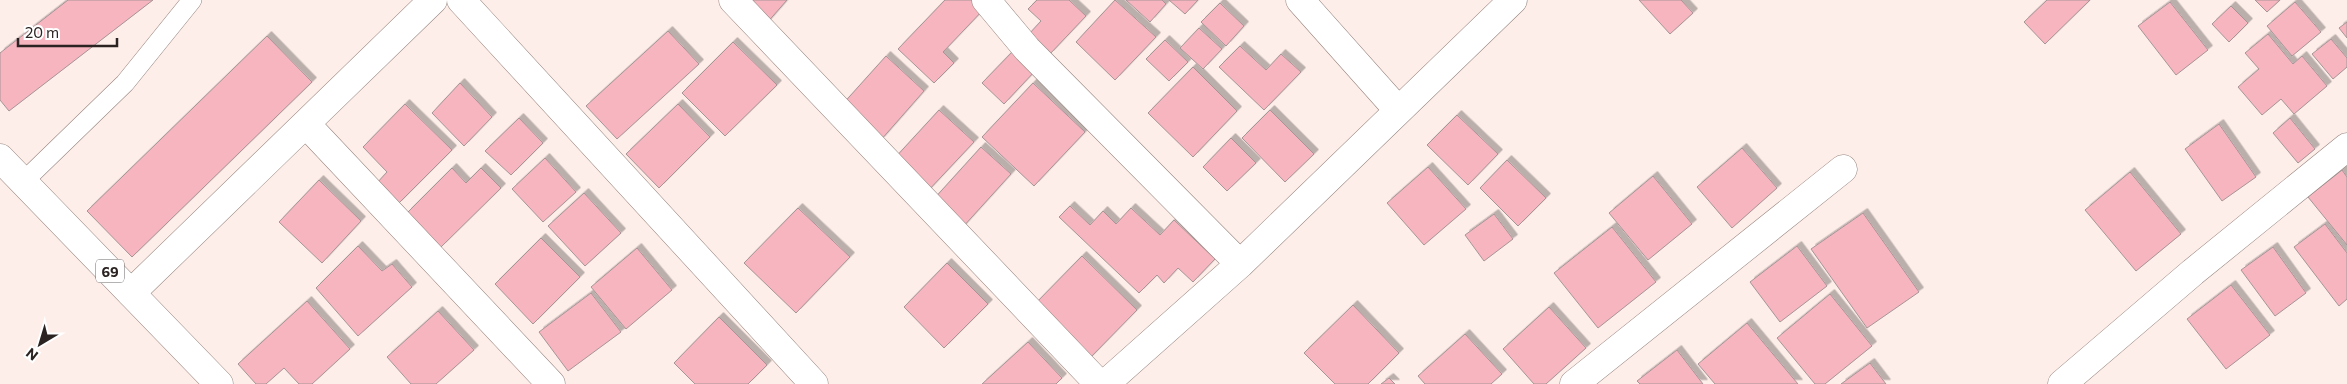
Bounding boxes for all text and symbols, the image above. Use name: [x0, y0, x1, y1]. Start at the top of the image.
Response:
scale bar: [18, 15, 116, 47]
text: 20 m: [25, 23, 59, 41]
road number: 69: [96, 260, 124, 282]
north arrow: [15, 319, 65, 369]
text: N: [22, 345, 41, 365]

